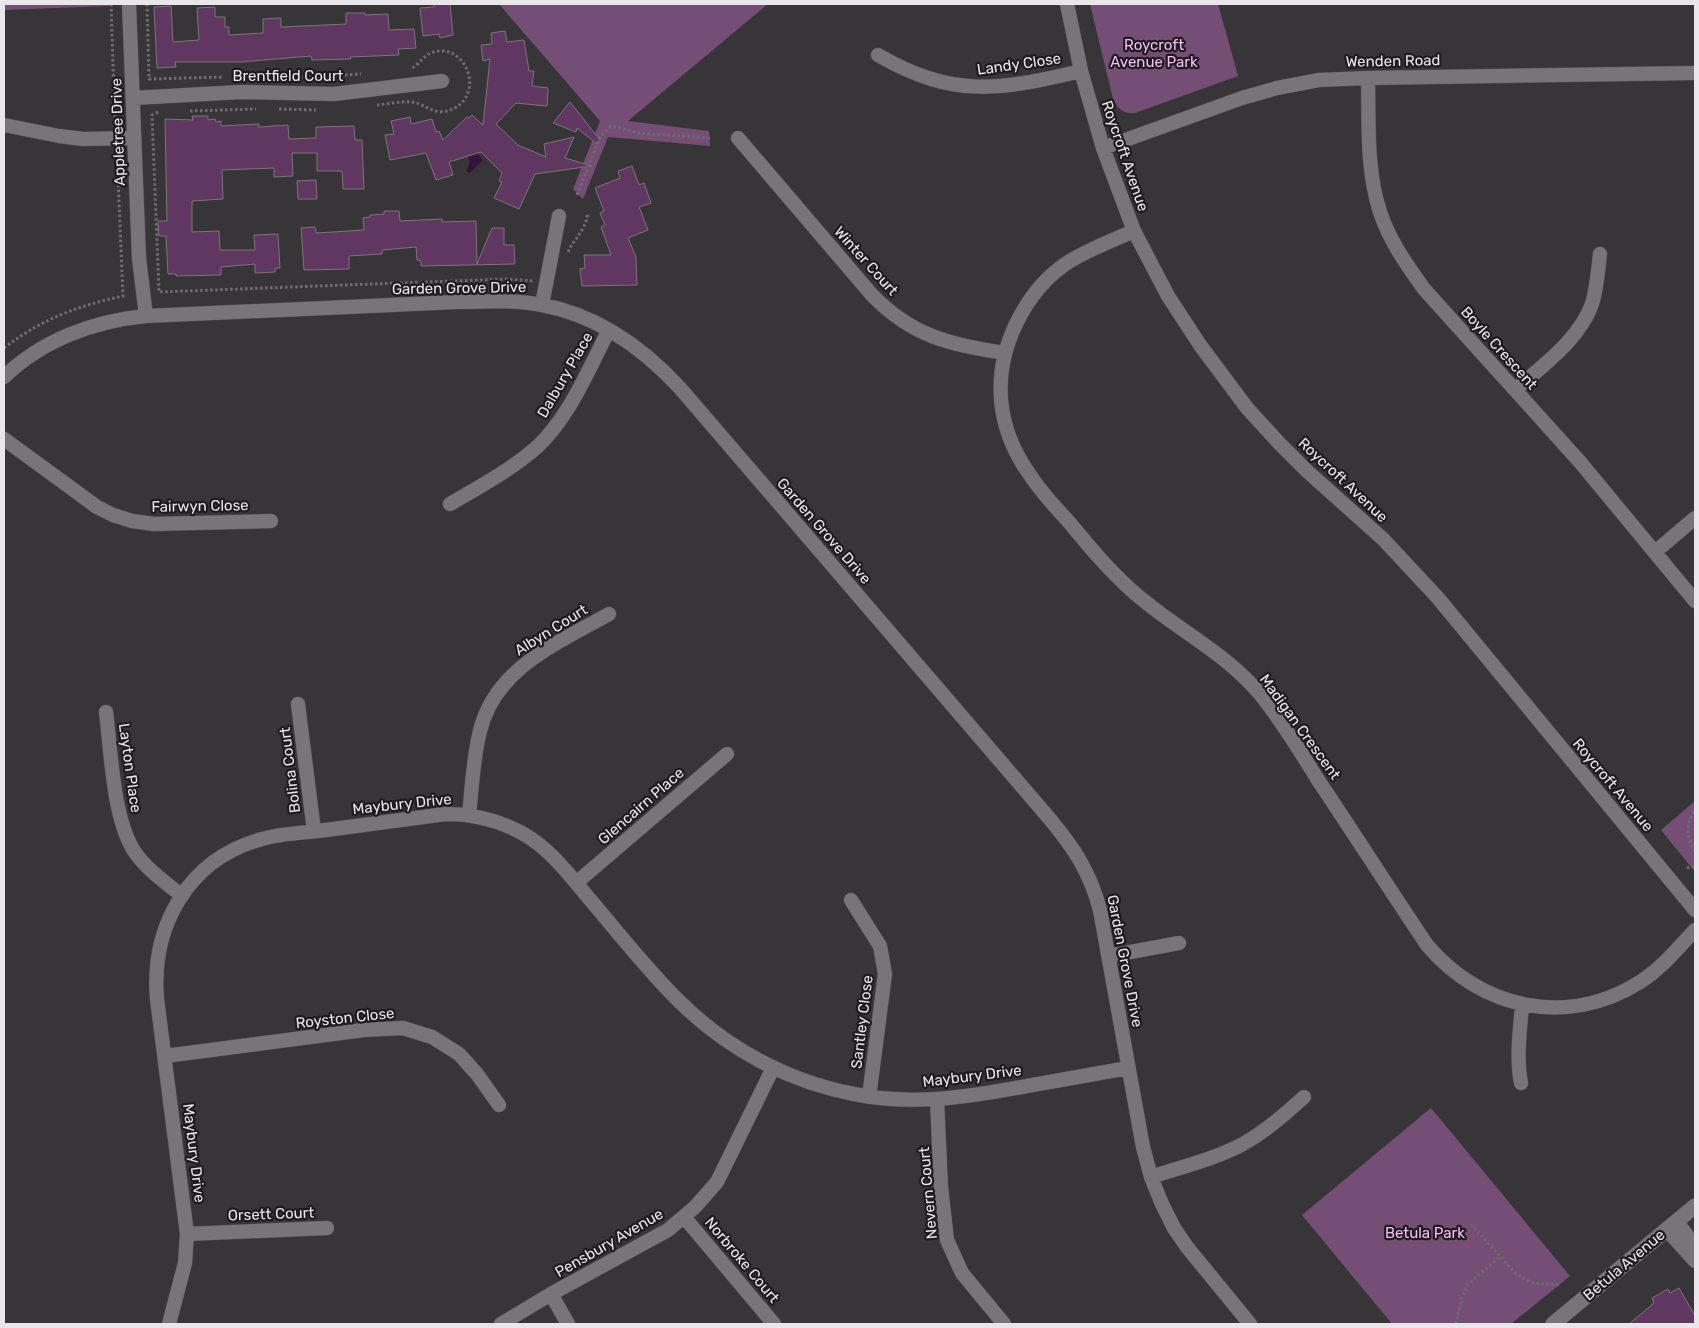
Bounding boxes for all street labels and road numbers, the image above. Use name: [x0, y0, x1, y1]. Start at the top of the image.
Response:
street label: Landy Close: [976, 49, 1062, 79]
street label: Wenden Road: [1345, 51, 1441, 71]
street label: Brentfield Court: [233, 67, 344, 85]
street label: Appletree Drive: [107, 78, 129, 186]
street label: Roycroft Avenue: [1098, 98, 1152, 214]
street label: Winter Court: [830, 223, 902, 299]
street label: Garden Grove Drive: [392, 278, 526, 298]
street label: Boyle Crescent: [1457, 303, 1541, 393]
street label: Dalbury Place: [533, 329, 597, 421]
street label: Roycroft Avenue: [1294, 434, 1392, 526]
street label: Garden Grove Drive: [773, 474, 875, 588]
street label: Fairwyn Close: [151, 496, 249, 516]
street label: Albyn Court: [511, 600, 591, 660]
street label: Madigan Crescent: [1256, 671, 1344, 783]
street label: Layton Place: [115, 722, 145, 814]
street label: Bolina Court: [276, 726, 304, 814]
street label: Roycroft Avenue: [1569, 735, 1657, 835]
street label: Glencairn Place: [594, 764, 688, 848]
street label: Maybury Drive: [352, 790, 452, 818]
street label: Garden Grove Drive: [1103, 893, 1147, 1029]
street label: Santley Close: [847, 974, 877, 1070]
street label: Royston Close: [295, 1004, 395, 1032]
street label: Maybury Drive: [921, 1061, 1023, 1091]
street label: Maybury Drive: [179, 1102, 209, 1204]
street label: Nevern Court: [915, 1146, 941, 1240]
street label: Orsett Court: [227, 1203, 315, 1225]
street label: Pensbury Avenue: [552, 1205, 666, 1281]
street label: Norbroke Court: [701, 1213, 783, 1307]
street label: Betula Avenue: [1580, 1226, 1668, 1304]

